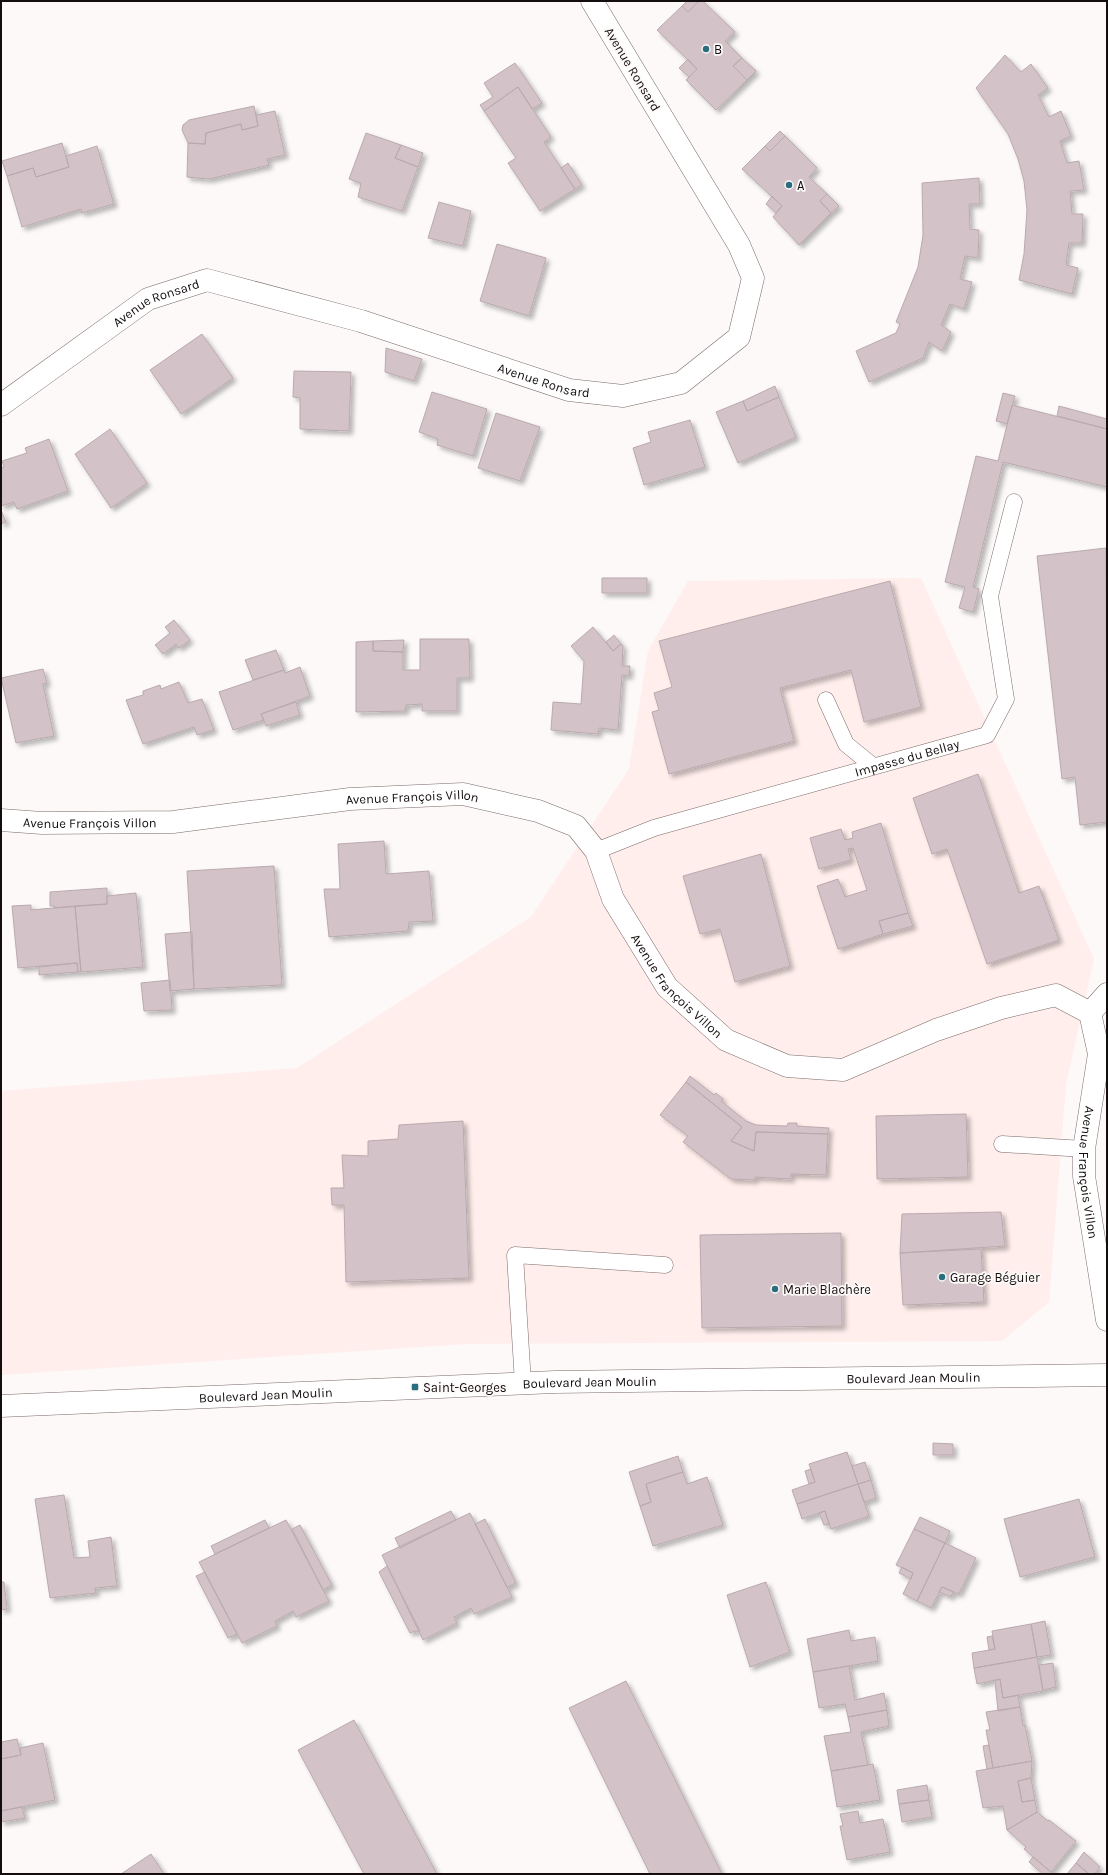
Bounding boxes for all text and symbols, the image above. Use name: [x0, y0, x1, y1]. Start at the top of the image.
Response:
street label: Avenue Ronsard: [602, 25, 664, 114]
place label: B: [714, 42, 722, 57]
marker: B: [701, 44, 711, 54]
place label: A: [797, 178, 805, 193]
marker: A: [784, 180, 794, 190]
street label: Avenue Ronsard: [110, 276, 201, 330]
street label: Avenue Ronsard: [496, 360, 591, 400]
street label: Impasse du Bellay: [853, 736, 961, 780]
street label: Avenue François Villon: [345, 787, 480, 807]
street label: Avenue François Villon: [23, 815, 157, 831]
street label: Avenue François Villon: [628, 931, 725, 1041]
street label: Avenue François Villon: [1076, 1105, 1101, 1240]
place label: Garage Béguier: [950, 1270, 1040, 1285]
marker: Garage Béguier: [937, 1272, 947, 1282]
place label: Marie Blachère: [783, 1282, 871, 1297]
marker: Marie Blachère: [770, 1284, 780, 1294]
street label: Boulevard Jean Moulin: [846, 1370, 981, 1386]
street label: Boulevard Jean Moulin: [522, 1374, 657, 1391]
place label: Saint-Georges: [423, 1380, 507, 1395]
marker: Saint-Georges: [410, 1382, 420, 1392]
street label: Boulevard Jean Moulin: [198, 1385, 333, 1405]

